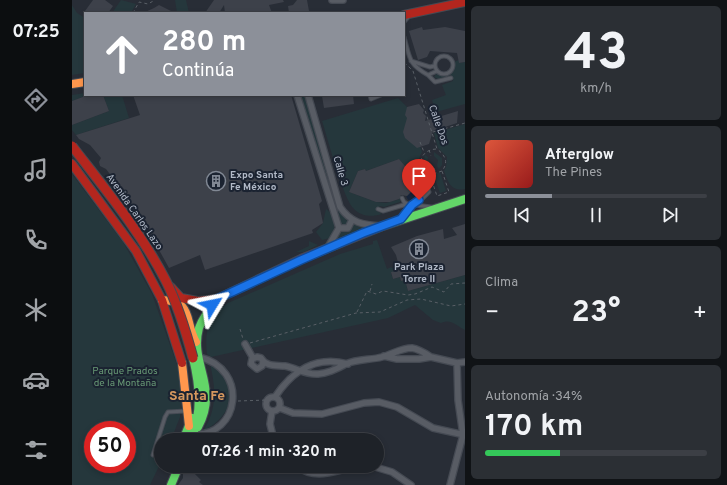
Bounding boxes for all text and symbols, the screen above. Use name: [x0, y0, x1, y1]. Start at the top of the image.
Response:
text: 07:25: [12, 21, 60, 44]
text: 43: [564, 22, 628, 88]
text: 280 m: [162, 25, 246, 61]
icon: ahead: [96, 28, 148, 80]
text: Continúa: [162, 60, 234, 83]
text: km/h: [580, 81, 612, 97]
icon: directions: [22, 86, 50, 114]
street label: Calle Dos: [425, 103, 451, 147]
text: Afterglow: [545, 146, 614, 165]
street label: Calle 3: [330, 154, 350, 188]
icon: music: [22, 156, 50, 184]
pin: [402, 159, 436, 200]
icon: arrive: [408, 165, 430, 187]
text: The Pines: [545, 165, 602, 181]
place label: Expo Santa Fe México: [230, 169, 283, 194]
building icon: Expo Santa Fe México: [205, 170, 227, 192]
street label: Avenida Carlos Lazo: [103, 171, 166, 253]
icon: previous: [511, 204, 533, 226]
icon: pause: [585, 204, 607, 226]
icon: next: [659, 204, 681, 226]
icon: phone: [22, 226, 50, 254]
building icon: Park Plaza Torre II: [408, 238, 430, 260]
place label: Park Plaza Torre II: [394, 261, 444, 286]
text: Clima: [485, 275, 518, 291]
position arrow: [191, 284, 233, 326]
text: 23°: [572, 295, 620, 332]
icon: climate: [22, 296, 50, 324]
text: −: [485, 300, 499, 327]
text: +: [693, 300, 707, 327]
park label: Parque Prados de la Montaña: [92, 365, 158, 390]
icon: car: [22, 366, 50, 394]
district label: Santa Fe: [169, 388, 225, 405]
text: Autonomía · 34%: [485, 389, 582, 405]
text: 170 km: [485, 409, 583, 446]
speed limit sign: 50: [84, 421, 136, 473]
icon: filters: [22, 436, 50, 464]
text: 07:26 · 1 min · 320 m: [201, 443, 337, 462]

